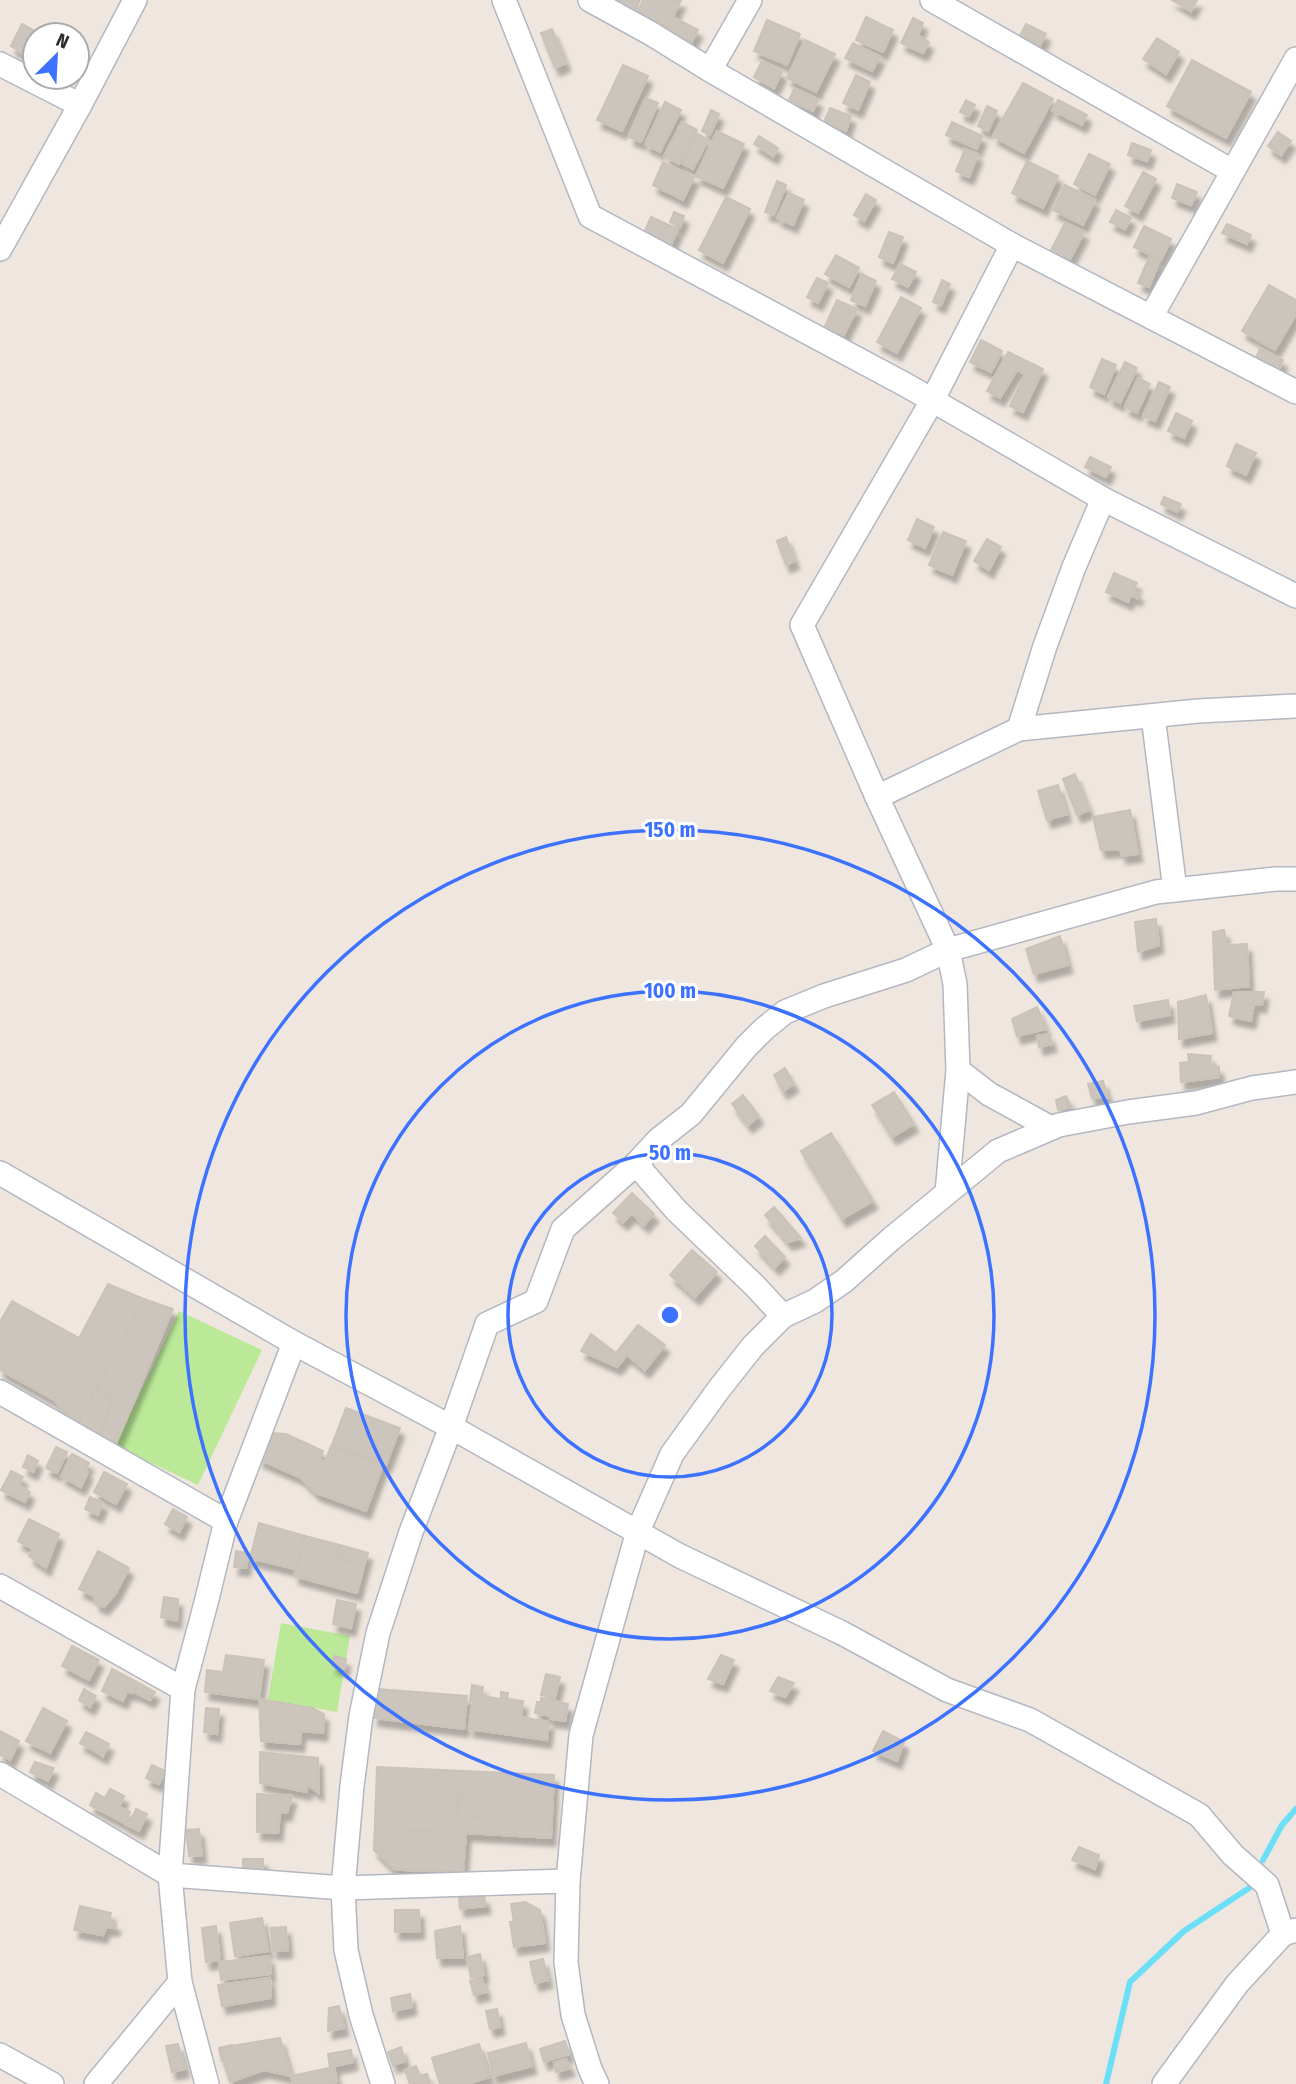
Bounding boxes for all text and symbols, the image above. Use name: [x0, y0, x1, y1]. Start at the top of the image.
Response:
north arrow: [21, 21, 91, 91]
text: N: [53, 28, 73, 54]
text: 150 m: [644, 817, 696, 843]
text: 100 m: [644, 978, 696, 1004]
text: 50 m: [649, 1140, 691, 1166]
centre of rings: [658, 1303, 682, 1327]

